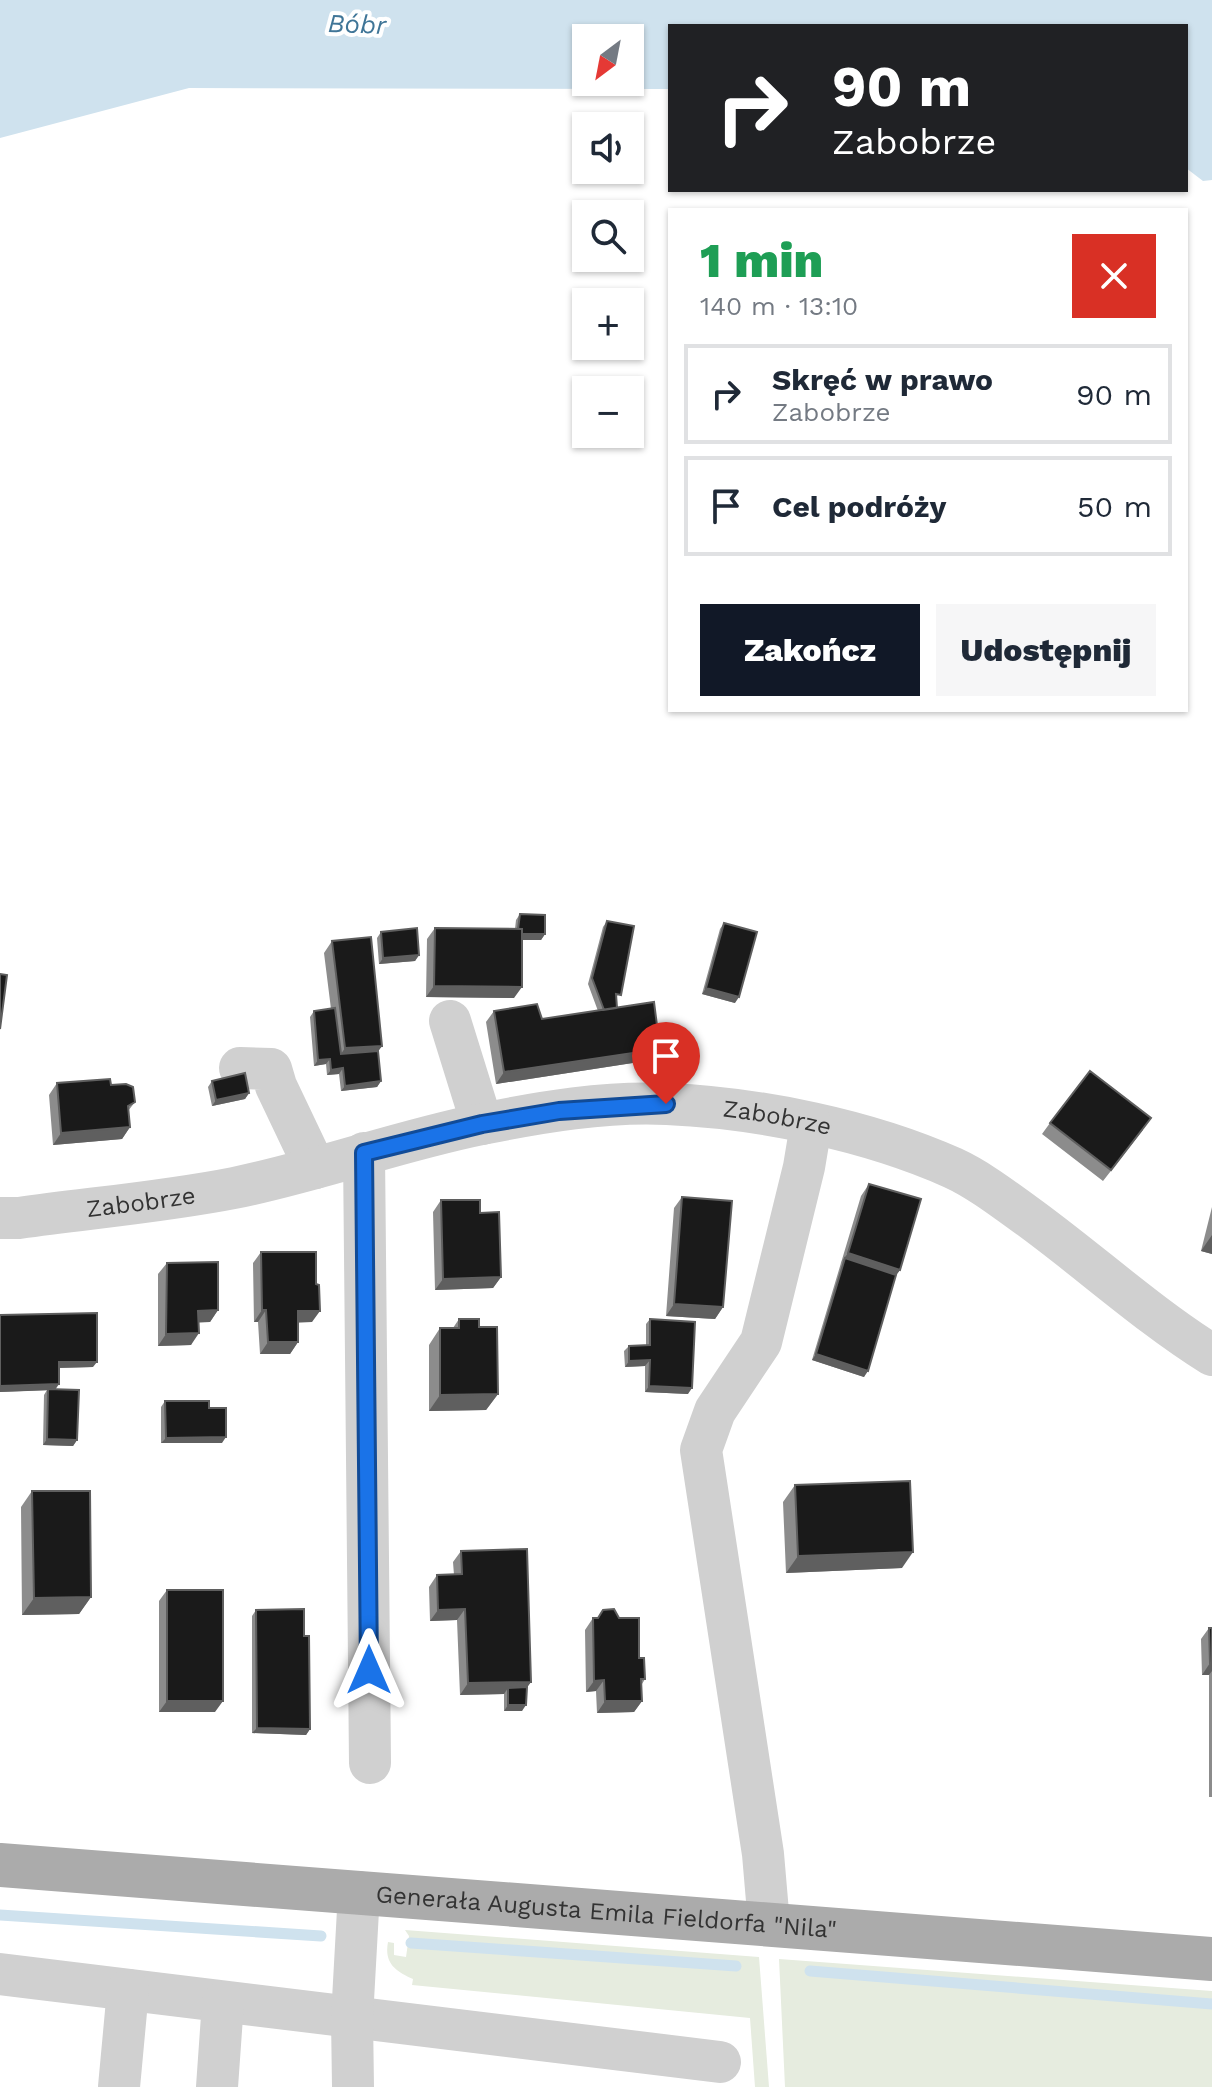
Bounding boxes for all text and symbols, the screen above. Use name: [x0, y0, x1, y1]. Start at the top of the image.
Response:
water label: Bóbr: [327, 8, 388, 40]
north arrow: [572, 24, 644, 96]
map controls: [572, 24, 644, 448]
text: 90 m: [832, 54, 971, 120]
icon: right: [700, 56, 804, 160]
button: sound: [572, 112, 644, 184]
text: Zabobrze: [832, 121, 996, 163]
button: search: [572, 200, 644, 272]
text: 1 min: [700, 232, 823, 289]
button: close: [1072, 234, 1156, 318]
button: +: [572, 288, 644, 360]
text: 140 m · 13:10: [700, 291, 858, 321]
text: Skręć w prawo: [772, 362, 993, 397]
icon: right: [704, 372, 748, 416]
button: −: [572, 376, 644, 448]
text: 90 m: [1076, 377, 1152, 412]
text: Zabobrze: [772, 397, 891, 427]
icon: arrive: [704, 484, 748, 528]
text: Cel podróży: [772, 489, 946, 524]
text: 50 m: [1077, 489, 1152, 524]
button: Zakończ: [700, 604, 920, 696]
button: Udostępnij: [936, 604, 1156, 696]
pin: [632, 1022, 700, 1104]
icon: arrive: [644, 1034, 688, 1078]
street label: Zabobrze: [721, 1094, 834, 1141]
street label: Zabobrze: [85, 1181, 197, 1223]
position arrow: [327, 1628, 411, 1712]
street label: Generała Augusta Emila Fieldorfa "Nila": [375, 1880, 838, 1944]

